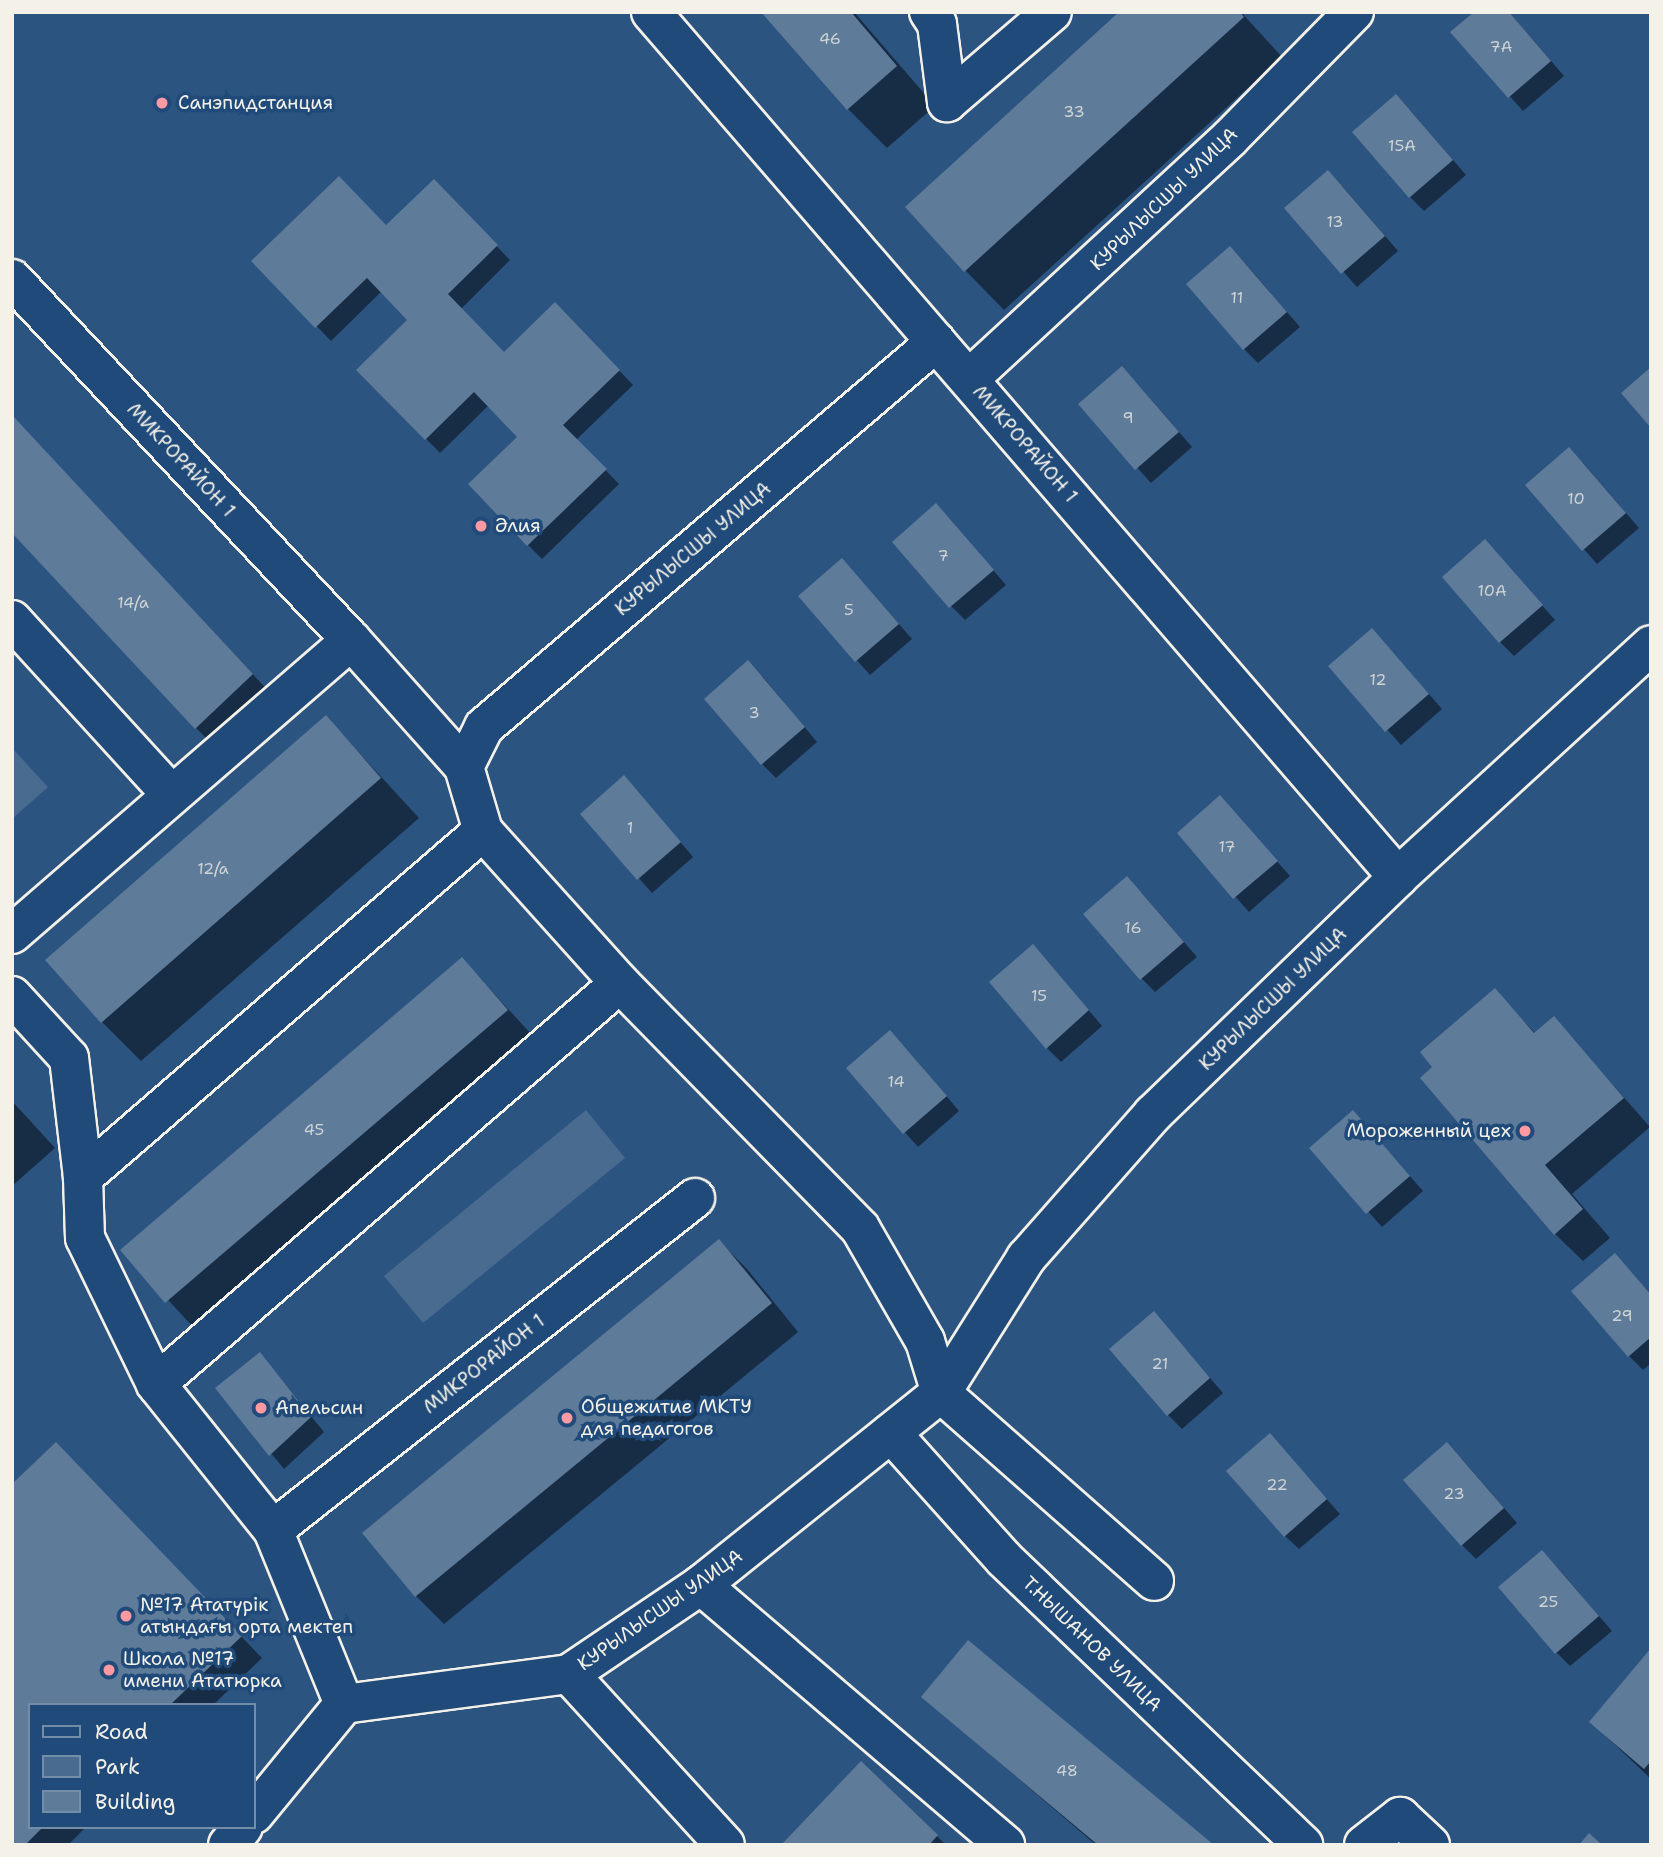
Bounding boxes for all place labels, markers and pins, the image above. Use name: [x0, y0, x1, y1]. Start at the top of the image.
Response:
place label: Санэпидстанция: [178, 92, 333, 114]
marker: Санэпидстанция: [152, 93, 172, 113]
place label: Әлия: [495, 515, 541, 537]
marker: Әлия: [473, 518, 489, 534]
place label: Мороженный цех: [1347, 1120, 1511, 1142]
marker: Мороженный цех: [1517, 1123, 1533, 1139]
place label: Общежитие МКТУ для педагогов: [581, 1396, 752, 1440]
place label: Апельсин: [275, 1397, 363, 1419]
marker: Апельсин: [253, 1400, 269, 1416]
marker: Общежитие МКТУ для педагогов: [559, 1410, 575, 1426]
place label: №17 Ататүрік атындағы орта мектеп: [140, 1594, 353, 1638]
marker: №17 Ататүрік атындағы орта мектеп: [118, 1608, 134, 1624]
place label: Школа №17 имени Ататюрка: [123, 1648, 282, 1692]
marker: Школа №17 имени Ататюрка: [101, 1662, 117, 1678]

